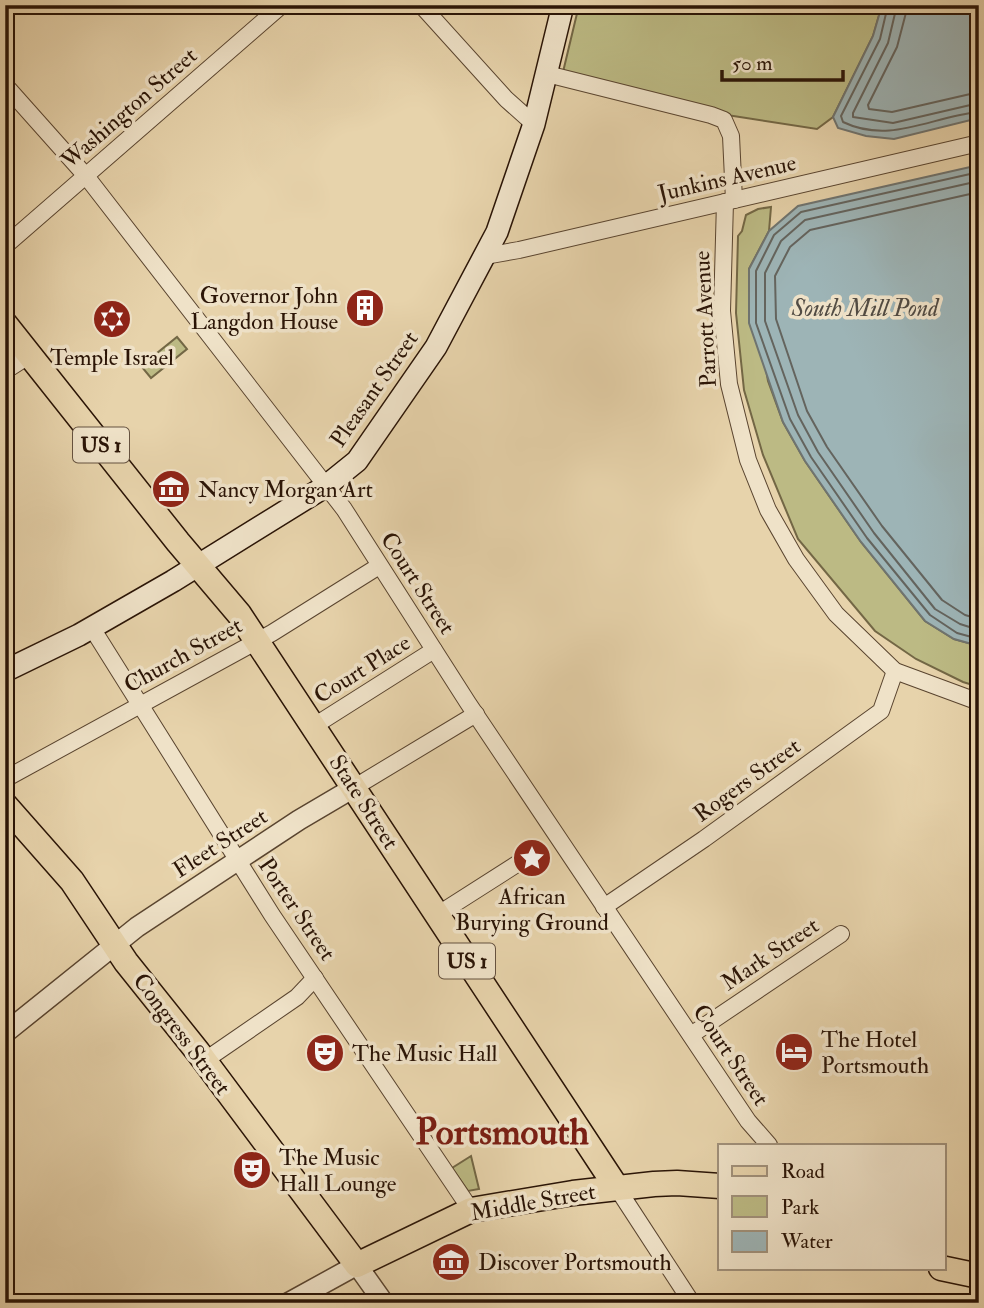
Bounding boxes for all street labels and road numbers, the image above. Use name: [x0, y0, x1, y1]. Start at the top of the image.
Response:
street label: Washington Street: [54, 41, 203, 176]
street label: Junkins Avenue: [654, 148, 799, 208]
street label: Parrott Avenue: [687, 250, 723, 388]
street label: Pleasant Street: [323, 325, 425, 453]
road number: US 1: [73, 428, 129, 462]
street label: Court Street: [374, 526, 462, 640]
street label: Church Street: [119, 611, 247, 699]
street label: Court Place: [308, 628, 416, 710]
street label: Rogers Street: [688, 732, 806, 828]
street label: State Street: [323, 749, 405, 855]
street label: Fleet Street: [167, 802, 273, 884]
street label: Porter Street: [252, 852, 342, 966]
street label: Mark Street: [716, 911, 824, 997]
road number: US 1: [439, 944, 495, 978]
street label: Congress Street: [127, 967, 237, 1101]
street label: Court Street: [687, 999, 775, 1111]
street label: Middle Street: [468, 1177, 598, 1227]

